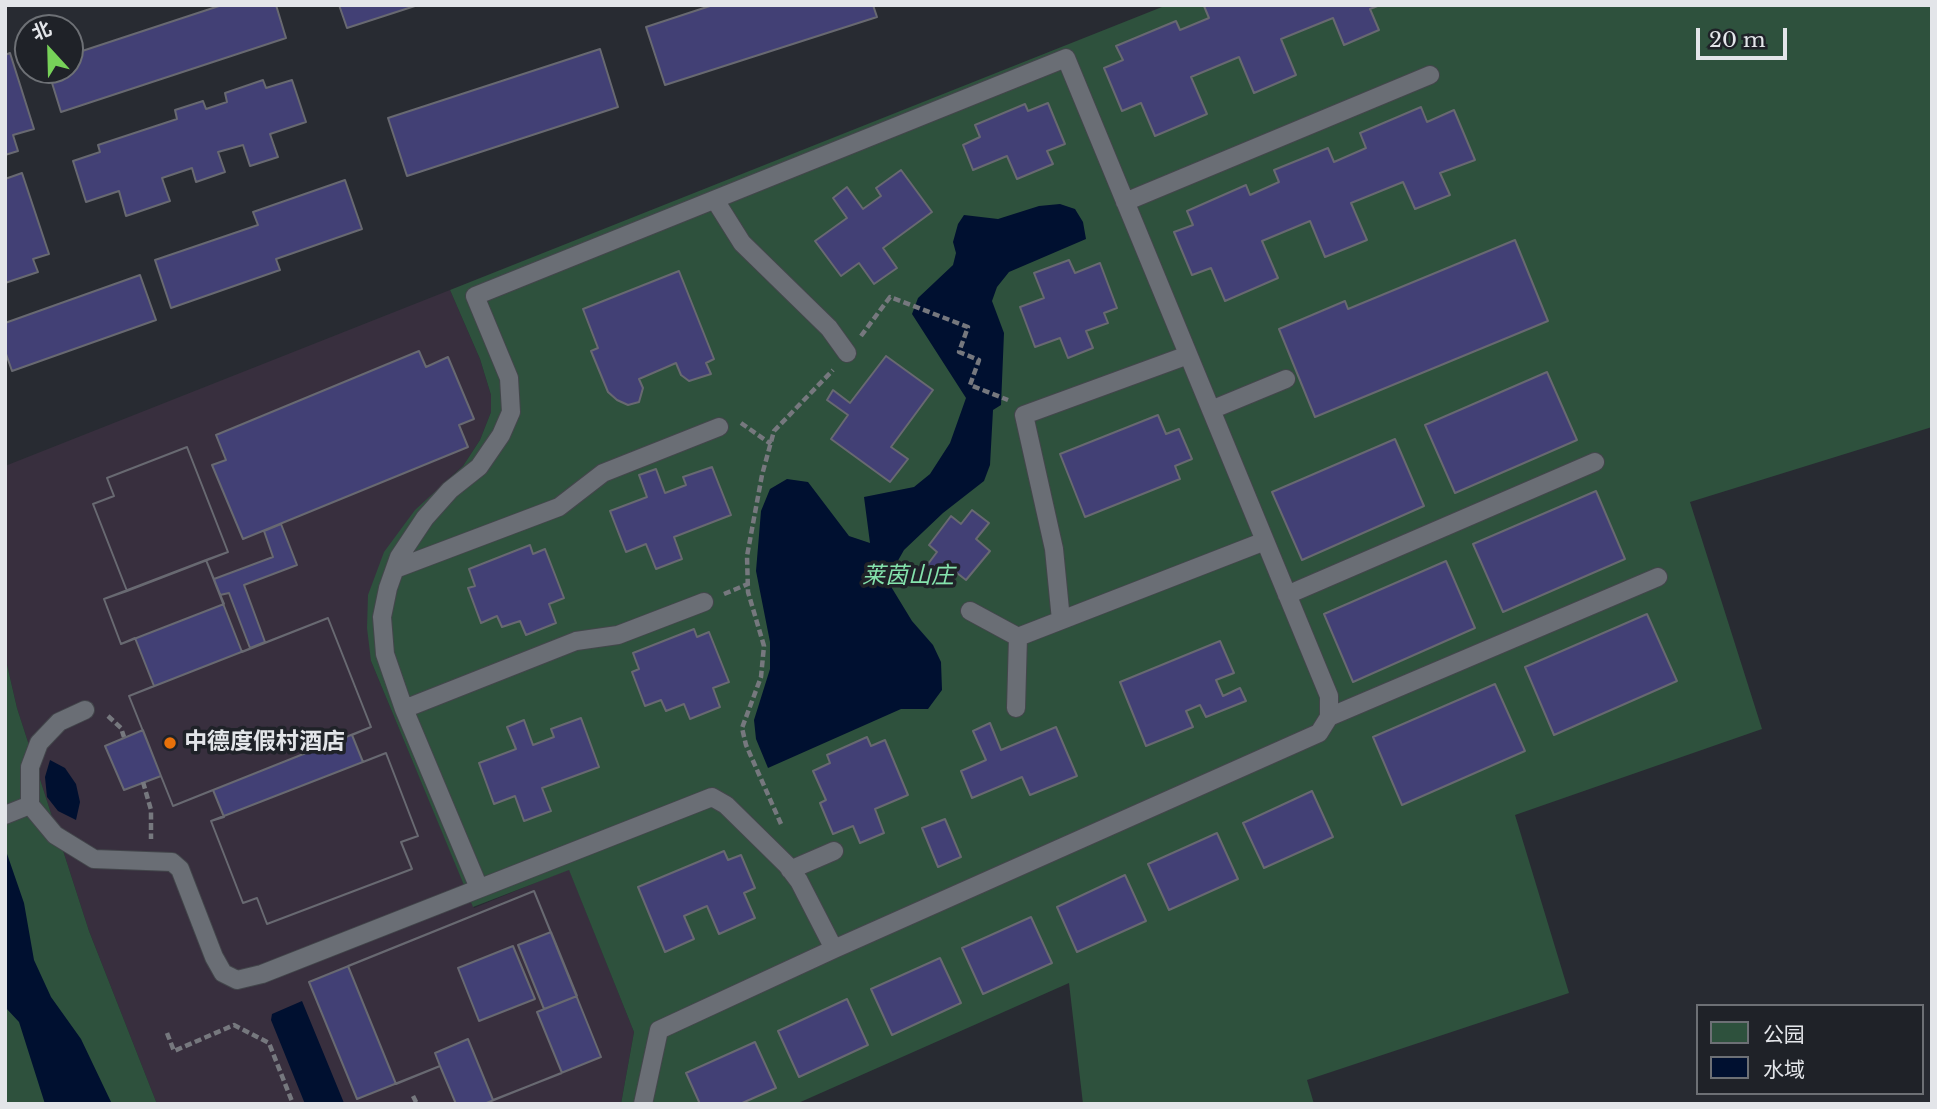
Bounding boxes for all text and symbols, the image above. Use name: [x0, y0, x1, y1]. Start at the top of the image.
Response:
north arrow: [14, 14, 84, 84]
scale bar: [1699, 14, 1790, 58]
text: 北: [29, 17, 55, 45]
text: 20 m: [1709, 27, 1766, 53]
park label: 莱茵山庄: [862, 563, 954, 591]
place label: 中德度假村酒店: [184, 729, 345, 757]
marker: 中德度假村酒店: [162, 735, 178, 751]
legend: [1696, 1004, 1923, 1095]
text: 公园: [1763, 1022, 1805, 1048]
text: 水域: [1763, 1057, 1805, 1083]

